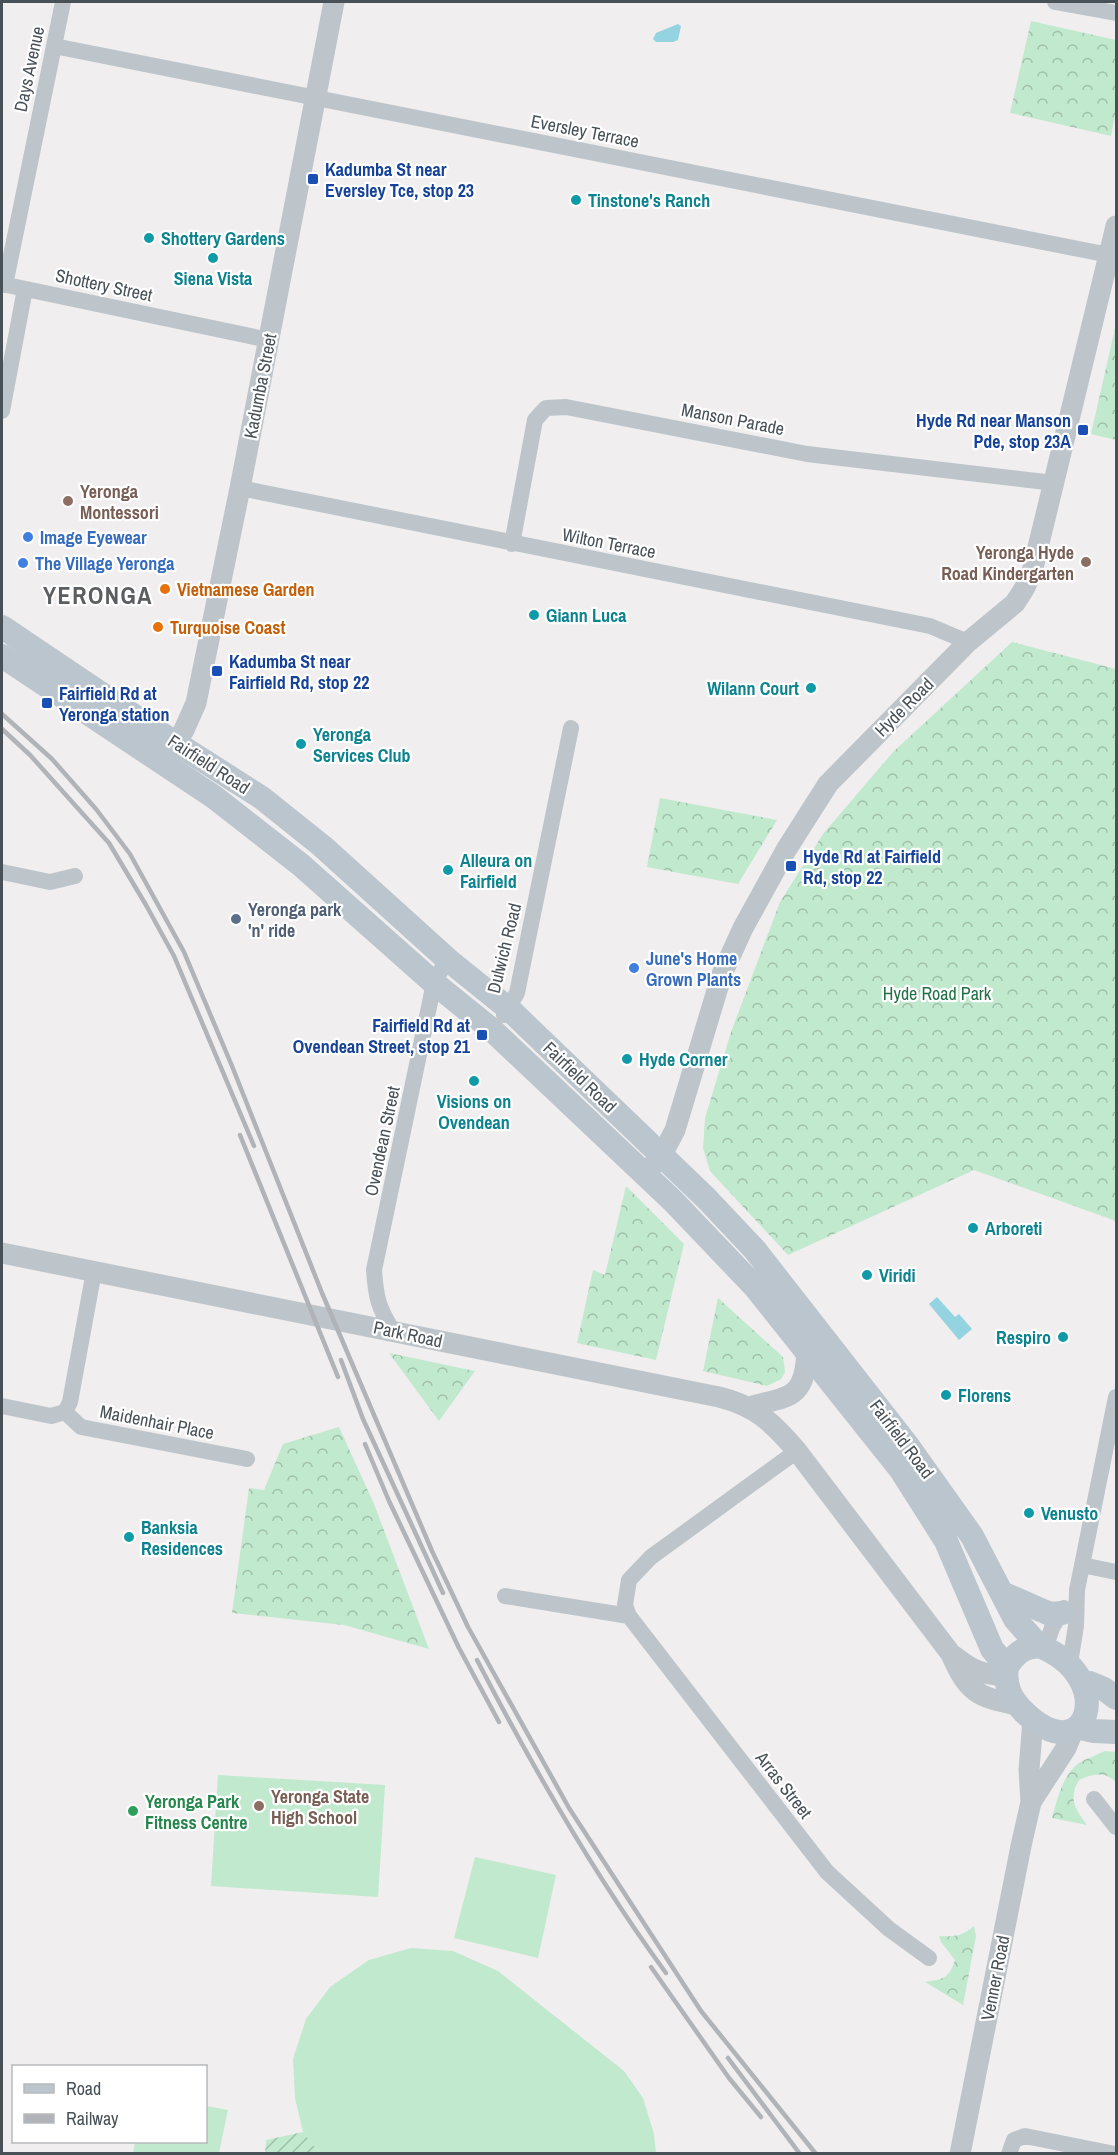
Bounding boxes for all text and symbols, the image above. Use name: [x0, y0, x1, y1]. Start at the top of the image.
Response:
street label: Days Avenue: [8, 24, 50, 114]
street label: Eversley Terrace: [529, 108, 641, 154]
place label: Kadumba St near Eversley Tce, stop 23: [325, 157, 474, 203]
marker: Kadumba St near Eversley Tce, stop 23: [306, 172, 320, 186]
place label: Tinstone's Ranch: [588, 188, 710, 213]
marker: Tinstone's Ranch: [569, 193, 583, 207]
place label: Shottery Gardens: [161, 226, 285, 251]
marker: Shottery Gardens: [142, 231, 156, 245]
marker: Siena Vista: [206, 251, 220, 265]
street label: Shottery Street: [53, 263, 155, 307]
place label: Siena Vista: [174, 266, 253, 291]
street label: Kadumba Street: [238, 331, 282, 441]
street label: Manson Parade: [679, 397, 787, 441]
place label: Hyde Rd near Manson Pde, stop 23A: [916, 408, 1071, 454]
marker: Hyde Rd near Manson Pde, stop 23A: [1076, 423, 1090, 437]
place label: Yeronga Montessori: [80, 479, 159, 525]
marker: Yeronga Montessori: [61, 494, 75, 508]
street label: Wilton Terrace: [560, 522, 658, 564]
place label: Image Eyewear: [40, 525, 147, 550]
marker: Image Eyewear: [21, 530, 35, 544]
place label: Yeronga Hyde Road Kindergarten: [941, 540, 1074, 586]
place label: The Village Yeronga: [35, 551, 175, 576]
marker: Yeronga Hyde Road Kindergarten: [1079, 555, 1093, 569]
marker: The Village Yeronga: [16, 556, 30, 570]
place label: Vietnamese Garden: [177, 577, 315, 602]
district label: YERONGA: [43, 579, 153, 611]
marker: Vietnamese Garden: [158, 582, 172, 596]
place label: Giann Luca: [546, 603, 627, 628]
marker: Giann Luca: [527, 608, 541, 622]
place label: Turquoise Coast: [170, 615, 285, 640]
marker: Turquoise Coast: [151, 620, 165, 634]
place label: Kadumba St near Fairfield Rd, stop 22: [229, 649, 369, 695]
marker: Kadumba St near Fairfield Rd, stop 22: [210, 664, 224, 678]
street label: Hyde Road: [869, 672, 939, 742]
place label: Wilann Court: [707, 676, 799, 701]
place label: Fairfield Rd at Yeronga station: [59, 681, 169, 727]
marker: Wilann Court: [804, 681, 818, 695]
marker: Fairfield Rd at Yeronga station: [40, 696, 54, 710]
place label: Yeronga Services Club: [313, 722, 411, 768]
street label: Fairfield Road: [163, 728, 255, 800]
marker: Yeronga Services Club: [294, 737, 308, 751]
place label: Hyde Rd at Fairfield Rd, stop 22: [803, 844, 941, 890]
place label: Alleura on Fairfield: [460, 848, 532, 894]
marker: Hyde Rd at Fairfield Rd, stop 22: [784, 859, 798, 873]
marker: Alleura on Fairfield: [441, 863, 455, 877]
place label: Yeronga park 'n' ride: [248, 897, 342, 943]
street label: Dulwich Road: [481, 900, 527, 996]
marker: Yeronga park 'n' ride: [229, 912, 243, 926]
place label: June's Home Grown Plants: [646, 946, 741, 992]
marker: June's Home Grown Plants: [627, 961, 641, 975]
park label: Hyde Road Park: [883, 981, 992, 1006]
place label: Fairfield Rd at Ovendean Street, stop 21: [293, 1013, 471, 1059]
marker: Fairfield Rd at Ovendean Street, stop 21: [475, 1028, 489, 1042]
street label: Fairfield Road: [538, 1036, 622, 1118]
place label: Hyde Corner: [639, 1047, 728, 1072]
marker: Hyde Corner: [620, 1052, 634, 1066]
marker: Visions on Ovendean: [467, 1074, 481, 1088]
street label: Ovendean Street: [358, 1084, 406, 1198]
place label: Visions on Ovendean: [437, 1089, 511, 1135]
place label: Arboreti: [985, 1216, 1042, 1241]
marker: Arboreti: [966, 1221, 980, 1235]
place label: Viridi: [879, 1263, 916, 1288]
marker: Viridi: [860, 1268, 874, 1282]
street label: Park Road: [371, 1315, 445, 1353]
place label: Respiro: [996, 1325, 1051, 1350]
marker: Respiro: [1056, 1330, 1070, 1344]
place label: Florens: [958, 1383, 1011, 1408]
marker: Florens: [939, 1388, 953, 1402]
street label: Fairfield Road: [864, 1394, 940, 1484]
street label: Maidenhair Place: [98, 1399, 216, 1445]
place label: Venusto: [1041, 1501, 1098, 1526]
marker: Venusto: [1022, 1506, 1036, 1520]
place label: Banksia Residences: [141, 1515, 223, 1561]
marker: Banksia Residences: [122, 1530, 136, 1544]
street label: Arras Street: [749, 1745, 818, 1824]
place label: Yeronga State High School: [271, 1784, 369, 1830]
place label: Yeronga Park Fitness Centre: [145, 1789, 248, 1835]
marker: Yeronga State High School: [252, 1799, 266, 1813]
marker: Yeronga Park Fitness Centre: [126, 1804, 140, 1818]
street label: Venner Road: [975, 1933, 1015, 2023]
legend: [12, 2065, 207, 2143]
text: Road: [66, 2076, 101, 2101]
text: Railway: [66, 2106, 119, 2131]

